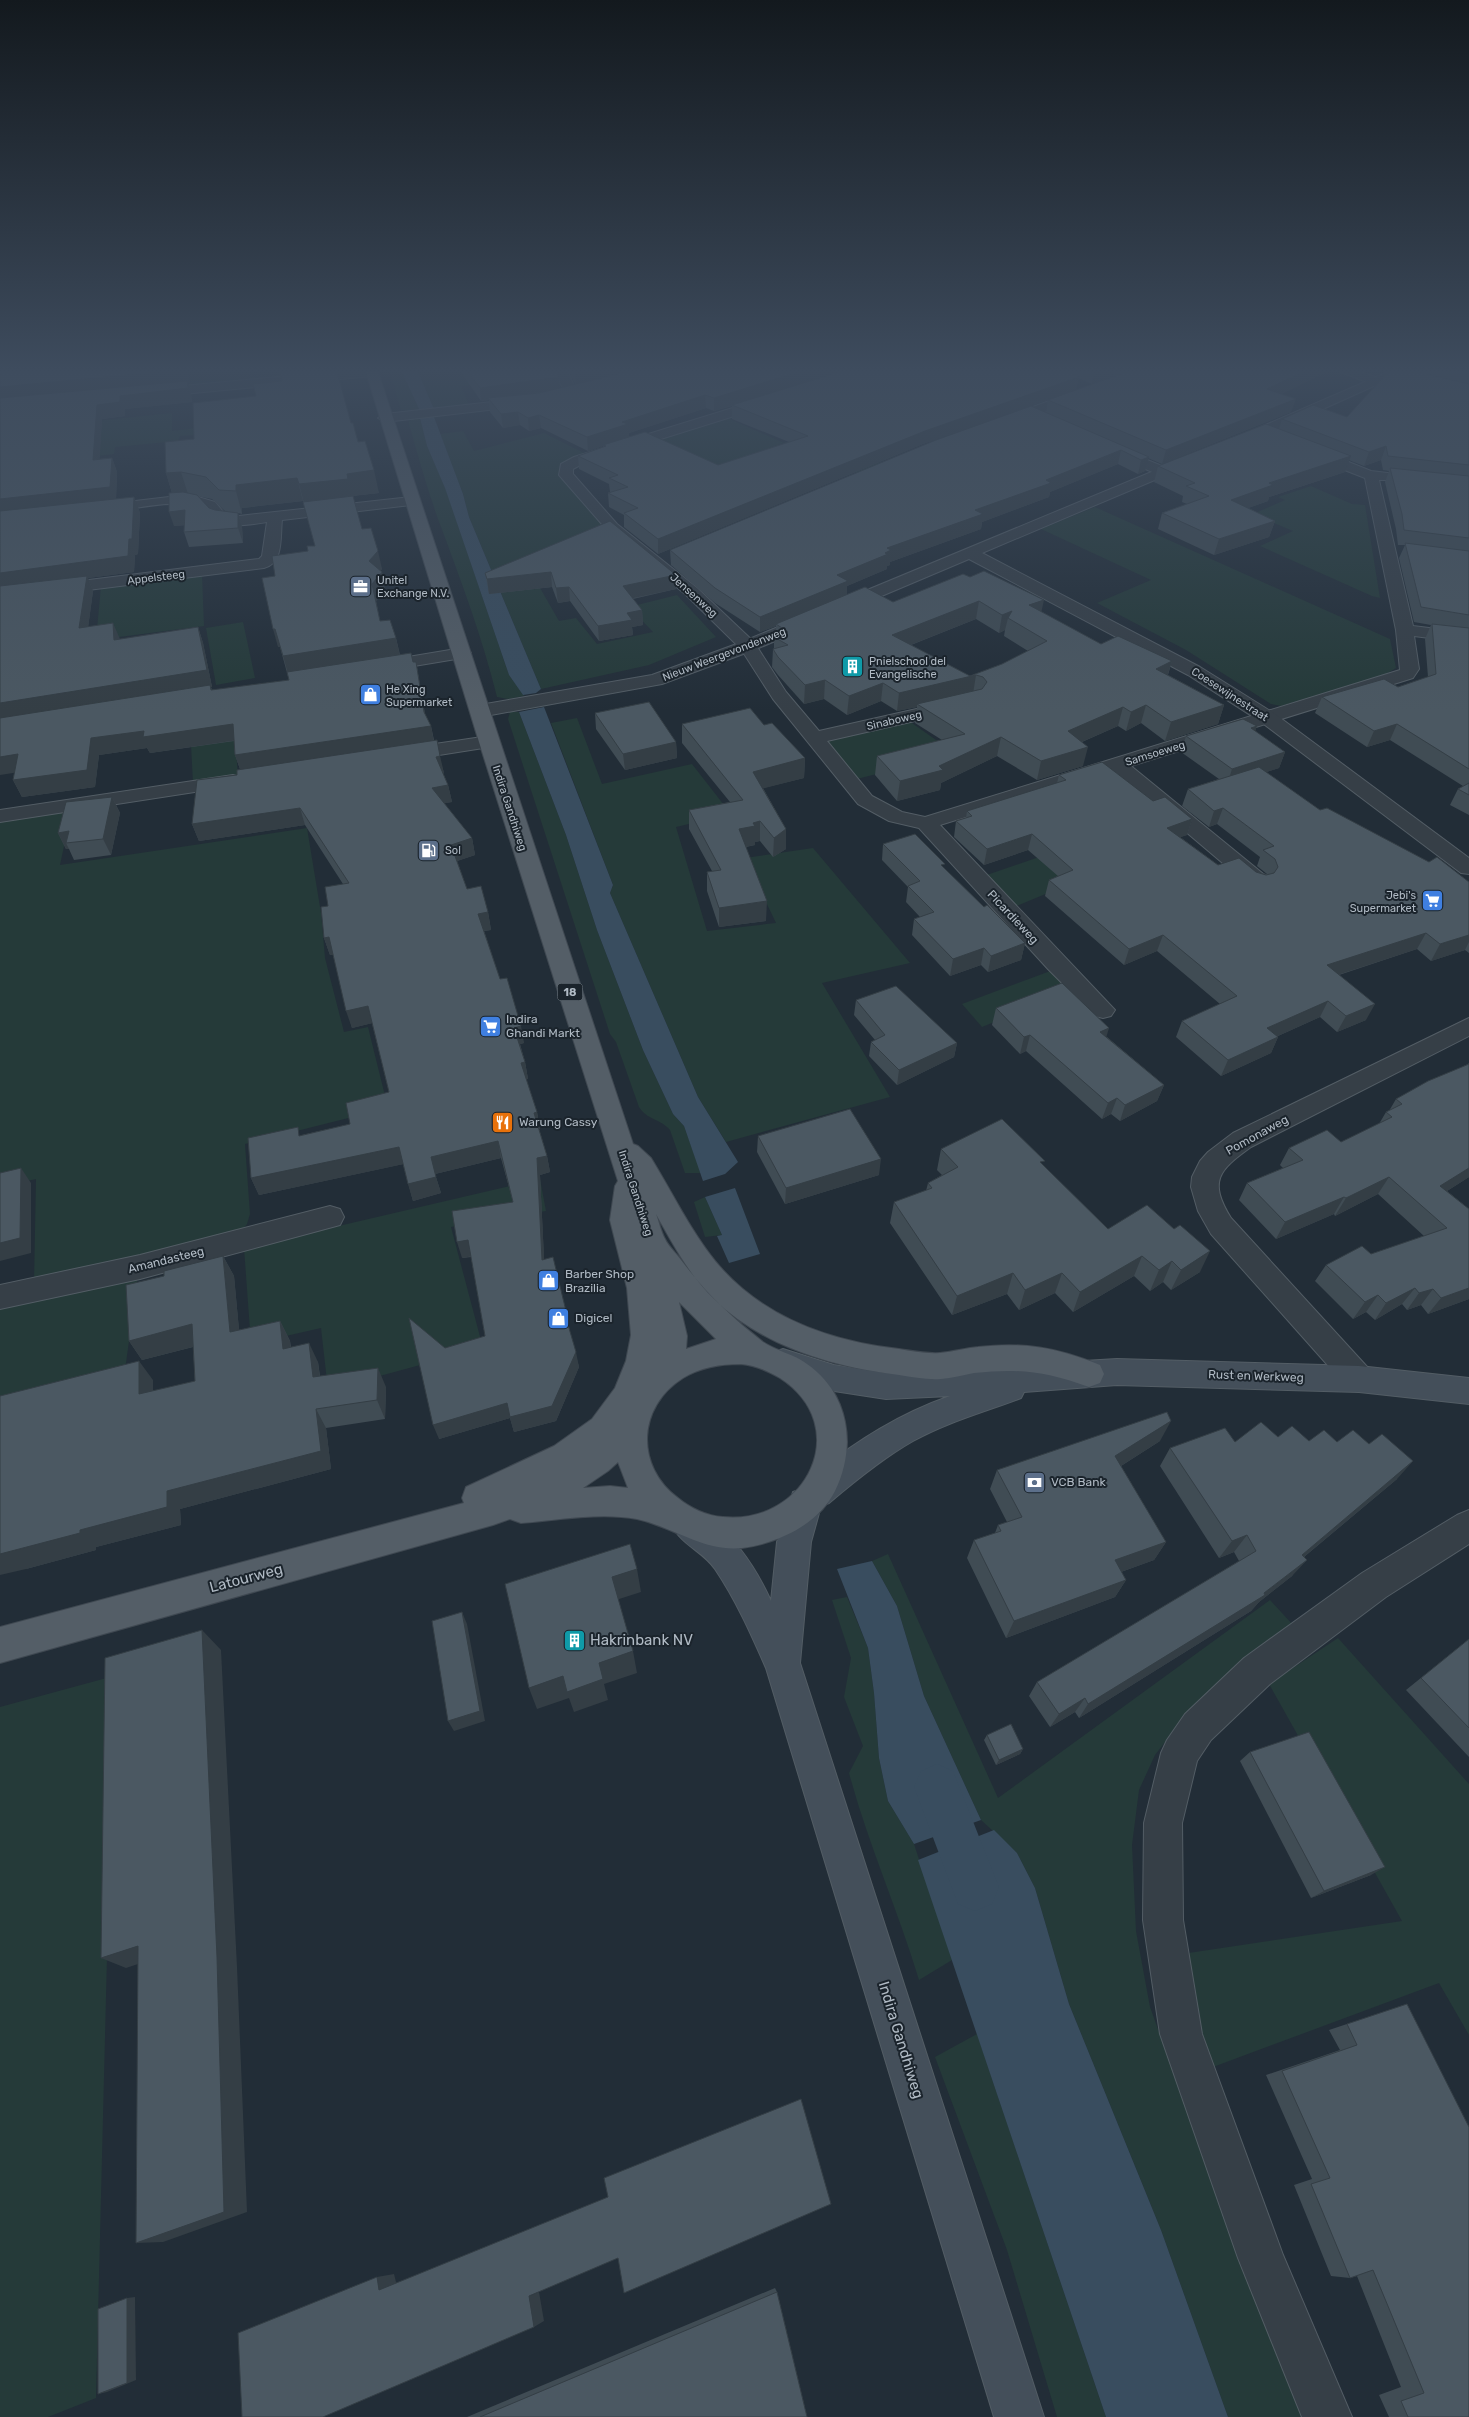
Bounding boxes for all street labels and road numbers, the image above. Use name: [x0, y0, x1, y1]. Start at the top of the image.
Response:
street label: Appelsteeg: [126, 568, 186, 587]
street label: Jensenweg: [667, 571, 720, 620]
street label: Nieuw Weergevondenweg: [661, 625, 788, 684]
street label: Coesewijnestraat: [1189, 665, 1271, 724]
street label: Sinaboweg: [865, 708, 923, 733]
street label: Samsoeweg: [1124, 738, 1187, 769]
street label: Indira Gandhiweg: [490, 764, 529, 853]
street label: Picardieweg: [985, 887, 1041, 947]
road number: 18: [558, 984, 582, 1000]
street label: Pomonaweg: [1223, 1112, 1291, 1158]
street label: Indira Gandhiweg: [616, 1149, 655, 1238]
street label: Amandasteeg: [127, 1244, 205, 1276]
street label: Rust en Werkweg: [1208, 1367, 1304, 1385]
street label: Latourweg: [207, 1560, 285, 1596]
street label: Indira Gandhiweg: [875, 1979, 927, 2101]

